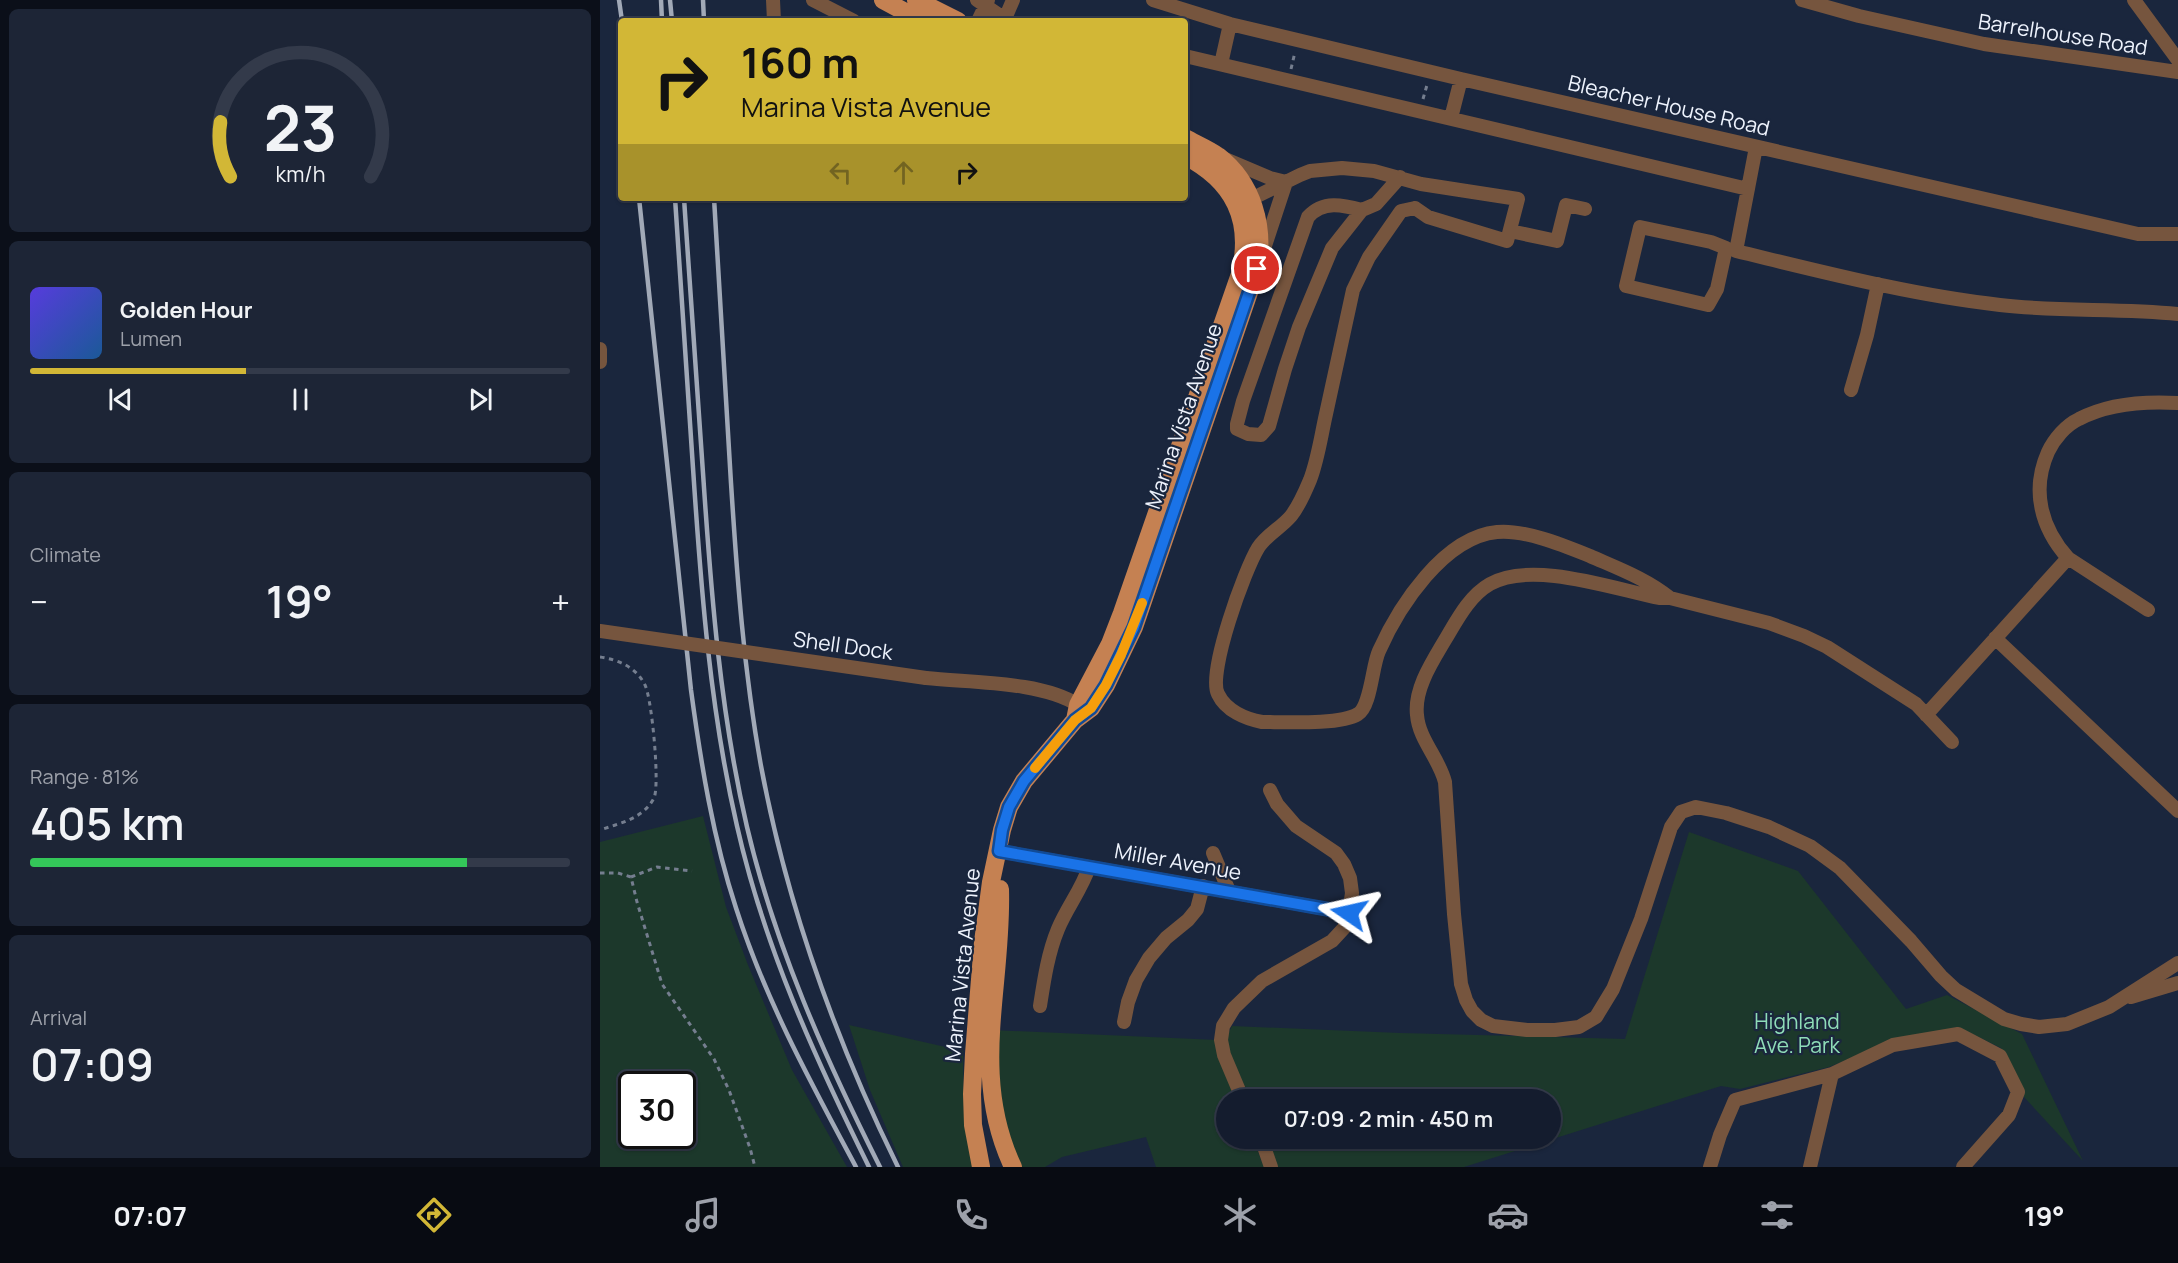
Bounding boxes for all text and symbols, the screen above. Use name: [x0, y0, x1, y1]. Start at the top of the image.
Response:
street label: Barrelhouse Road: [1976, 7, 2150, 61]
text: 160 m: [741, 33, 859, 91]
icon: right: [642, 42, 720, 120]
street label: Bleacher House Road: [1565, 68, 1773, 142]
text: 23: [263, 84, 337, 170]
text: Marina Vista Avenue: [741, 88, 991, 125]
icon: left: [824, 156, 857, 189]
icon: ahead: [887, 156, 920, 189]
icon: right: [950, 156, 983, 189]
text: km/h: [275, 160, 325, 189]
pin: [1231, 243, 1282, 294]
icon: arrive: [1240, 252, 1273, 285]
text: Golden Hour: [120, 295, 253, 325]
street label: Marina Vista Avenue: [1138, 319, 1228, 513]
text: Lumen: [120, 325, 182, 352]
icon: previous: [104, 383, 137, 416]
icon: pause: [284, 383, 317, 416]
icon: next: [464, 383, 497, 416]
text: Climate: [30, 541, 101, 568]
text: 19°: [266, 570, 333, 632]
text: −: [30, 579, 48, 624]
text: +: [551, 579, 570, 624]
street label: Shell Dock: [791, 624, 895, 666]
text: Range · 81%: [30, 763, 139, 790]
text: 405 km: [30, 792, 185, 854]
street label: Miller Avenue: [1112, 836, 1244, 886]
street label: Marina Vista Avenue: [938, 867, 986, 1063]
position arrow: [1317, 881, 1381, 945]
text: Arrival: [30, 1004, 87, 1031]
park label: Highland Ave. Park: [1754, 1007, 1841, 1059]
text: 07:09: [30, 1033, 154, 1095]
speed limit sign: 30: [618, 1071, 696, 1149]
text: 07:09 · 2 min · 450 m: [1284, 1104, 1493, 1134]
icon: directions: [413, 1194, 455, 1236]
icon: music: [682, 1194, 724, 1236]
icon: phone: [950, 1194, 992, 1236]
icon: climate: [1219, 1194, 1261, 1236]
icon: car: [1487, 1194, 1529, 1236]
icon: filters: [1756, 1194, 1798, 1236]
text: 07:07: [113, 1197, 187, 1234]
text: 19°: [2024, 1197, 2065, 1234]

